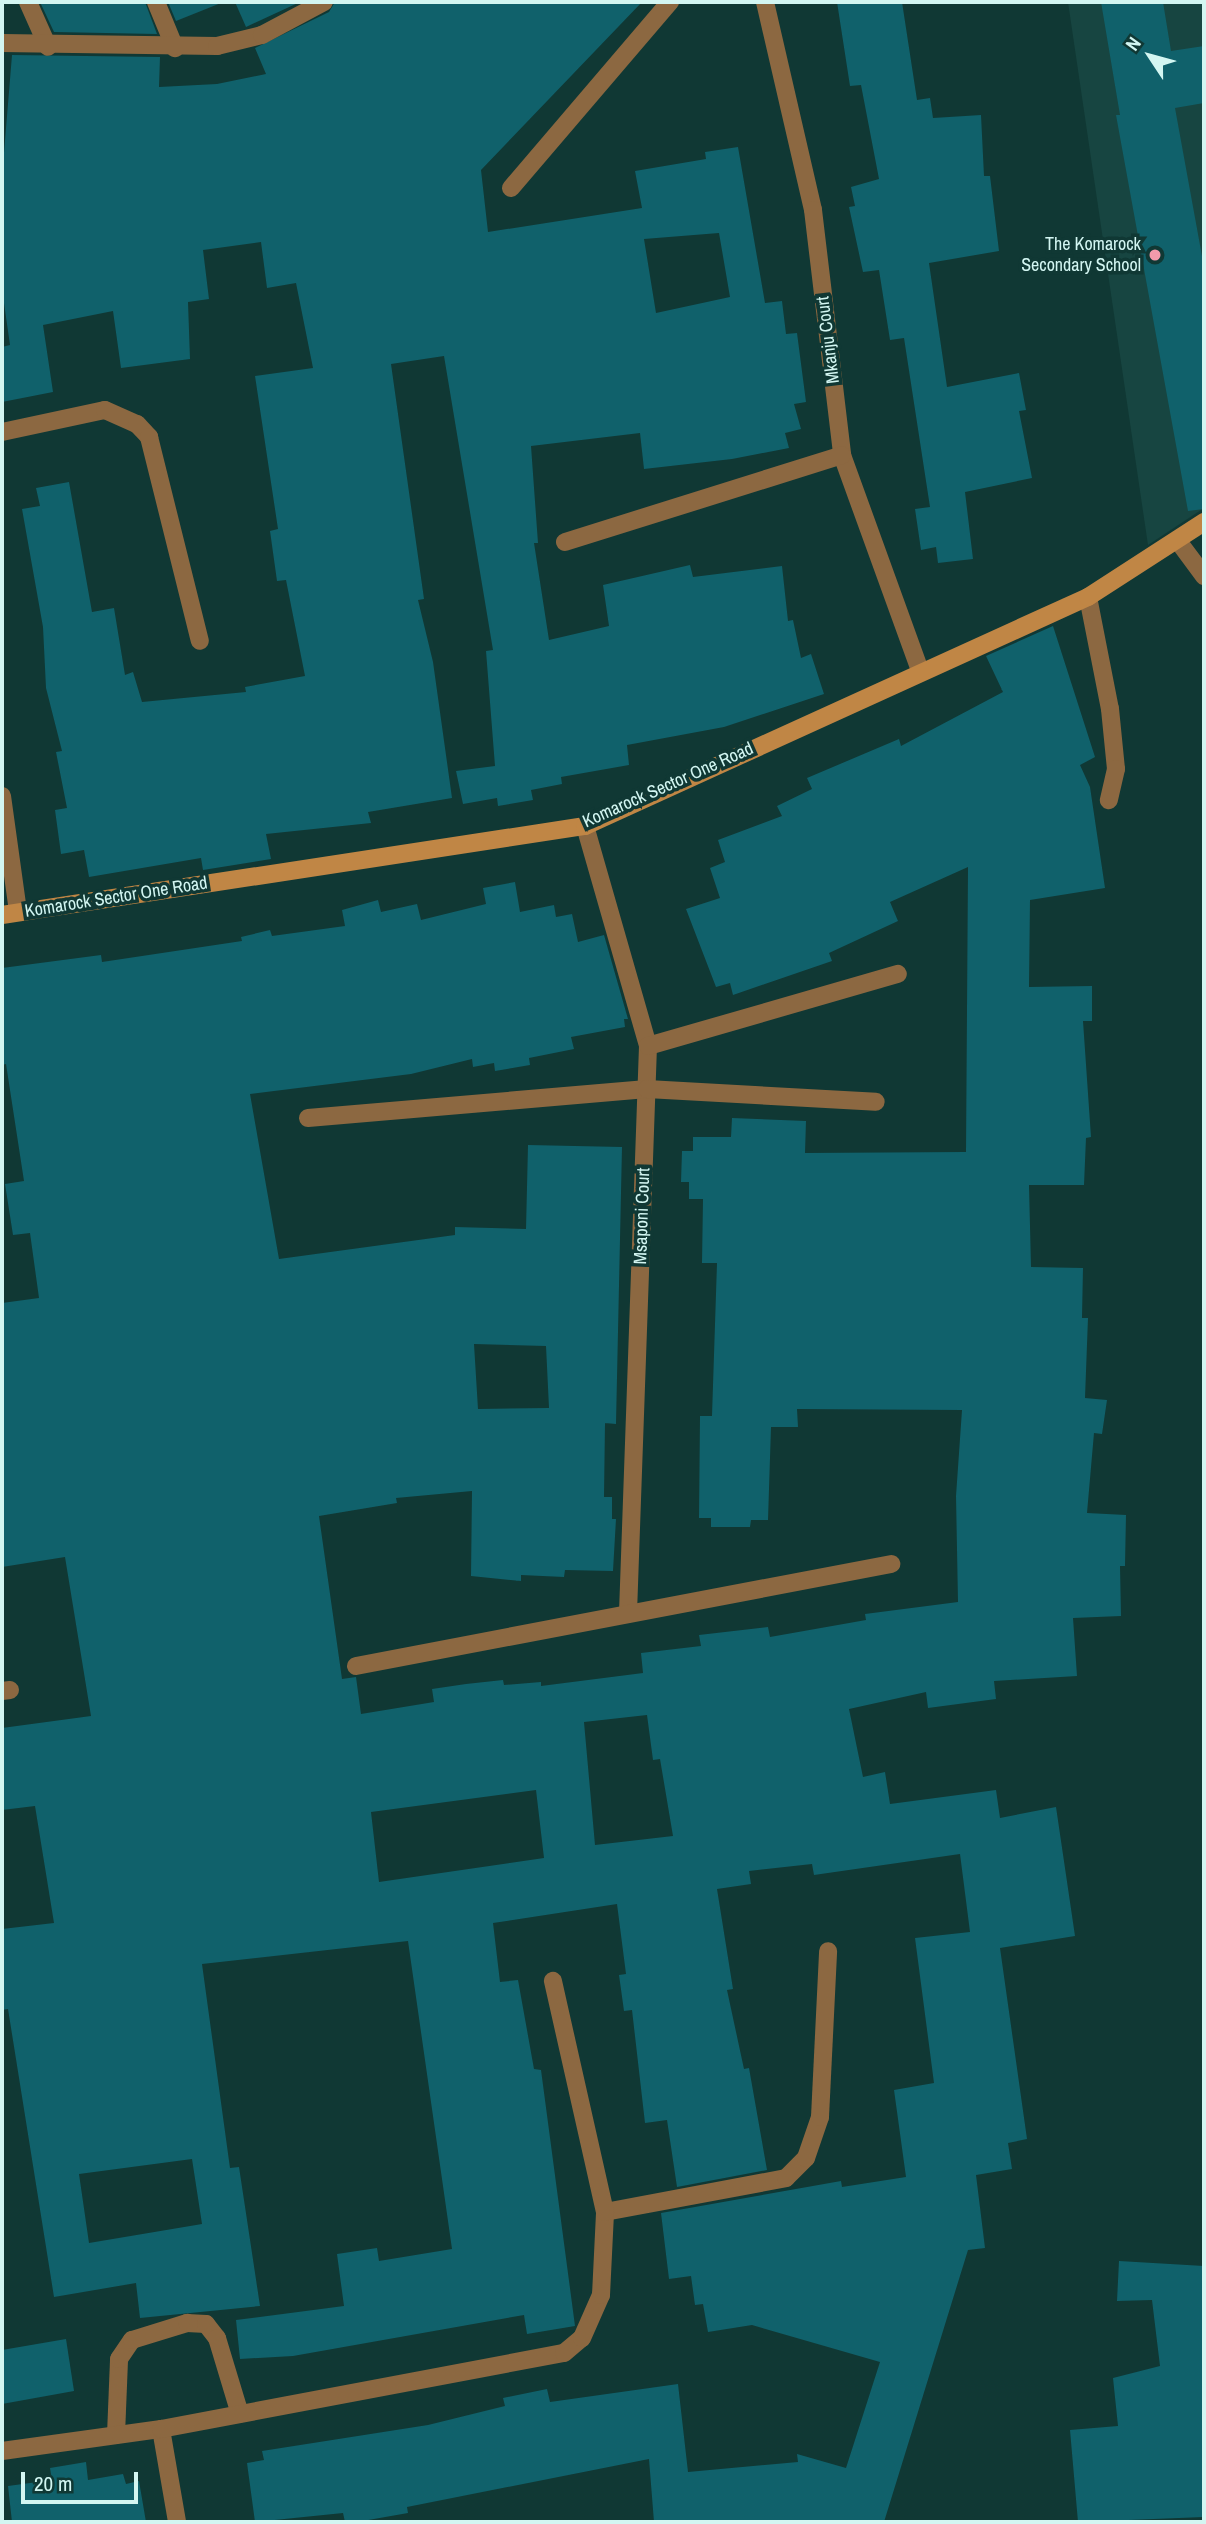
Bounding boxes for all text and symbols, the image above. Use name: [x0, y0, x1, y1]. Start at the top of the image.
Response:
north arrow: [1115, 21, 1185, 91]
text: N: [1119, 31, 1147, 56]
place label: The Komarock Secondary School: [1021, 234, 1141, 276]
marker: The Komarock Secondary School: [1147, 247, 1163, 263]
street label: Mkanju Court: [812, 295, 844, 385]
street label: Komarock Sector One Road: [579, 738, 757, 832]
street label: Komarock Sector One Road: [23, 872, 209, 922]
street label: Msaponi Court: [630, 1167, 654, 1265]
scale bar: [24, 2458, 142, 2502]
text: 20 m: [34, 2469, 72, 2498]

